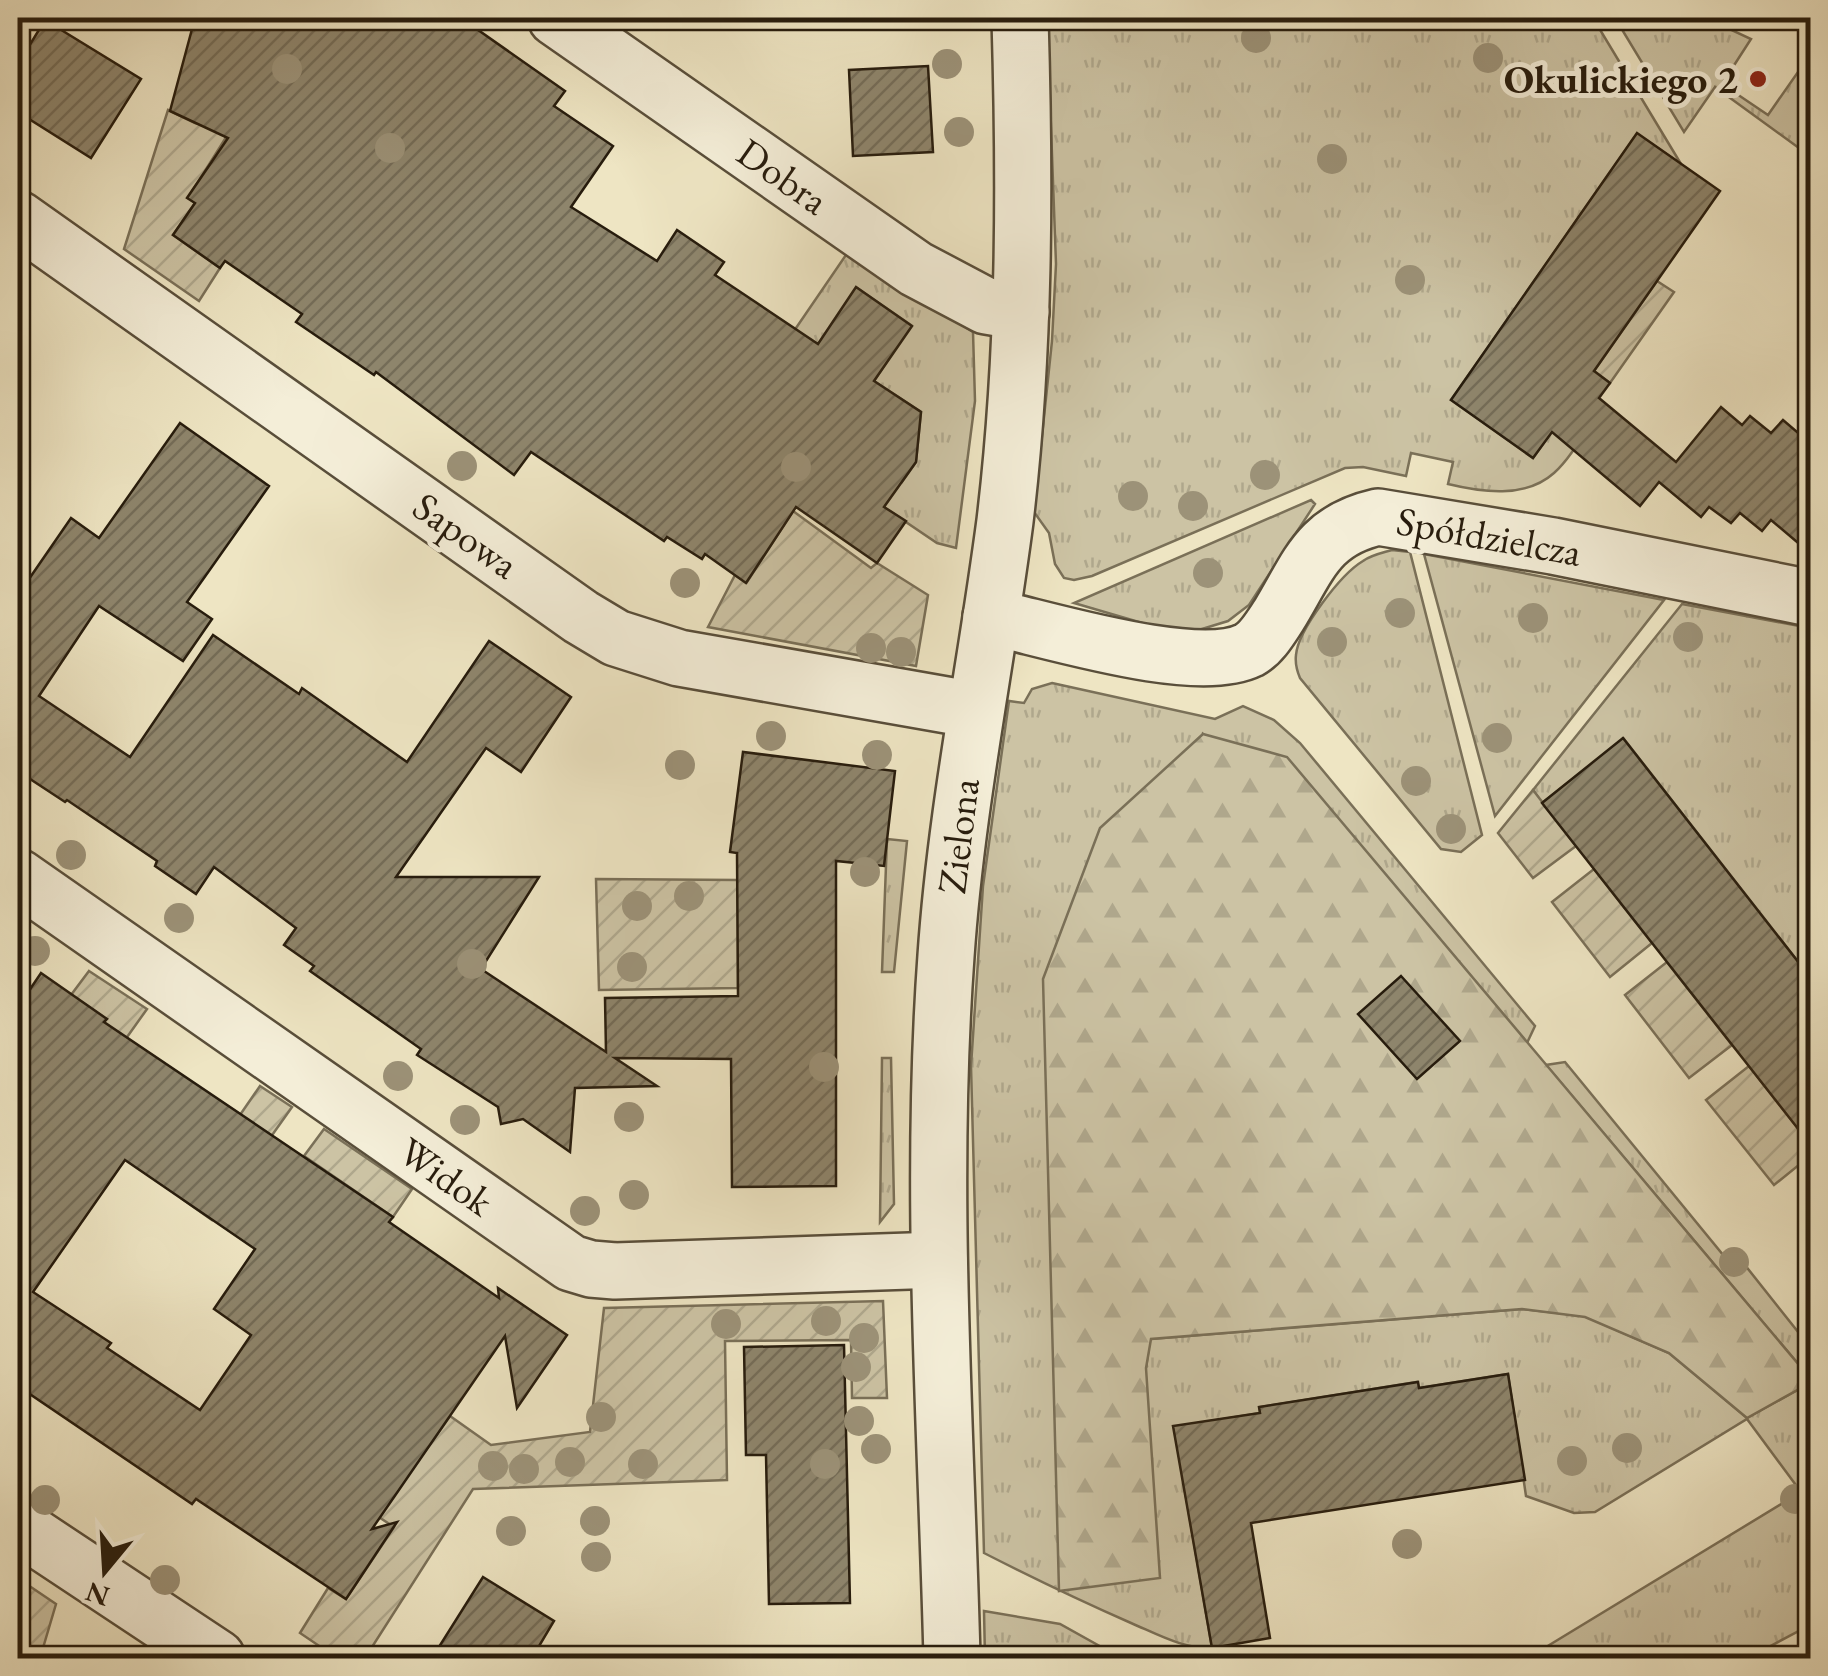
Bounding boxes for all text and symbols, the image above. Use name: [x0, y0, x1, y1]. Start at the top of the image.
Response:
place label: Okulickiego 2: [1504, 53, 1738, 105]
marker: Okulickiego 2: [1747, 68, 1769, 90]
street label: Dobra: [727, 126, 839, 226]
street label: Sapowa: [403, 480, 529, 590]
street label: Spółdzielcza: [1393, 494, 1585, 578]
street label: Zielona: [925, 775, 991, 897]
street label: Widok: [389, 1125, 504, 1228]
north arrow: [55, 1521, 155, 1621]
text: N: [81, 1574, 114, 1615]

